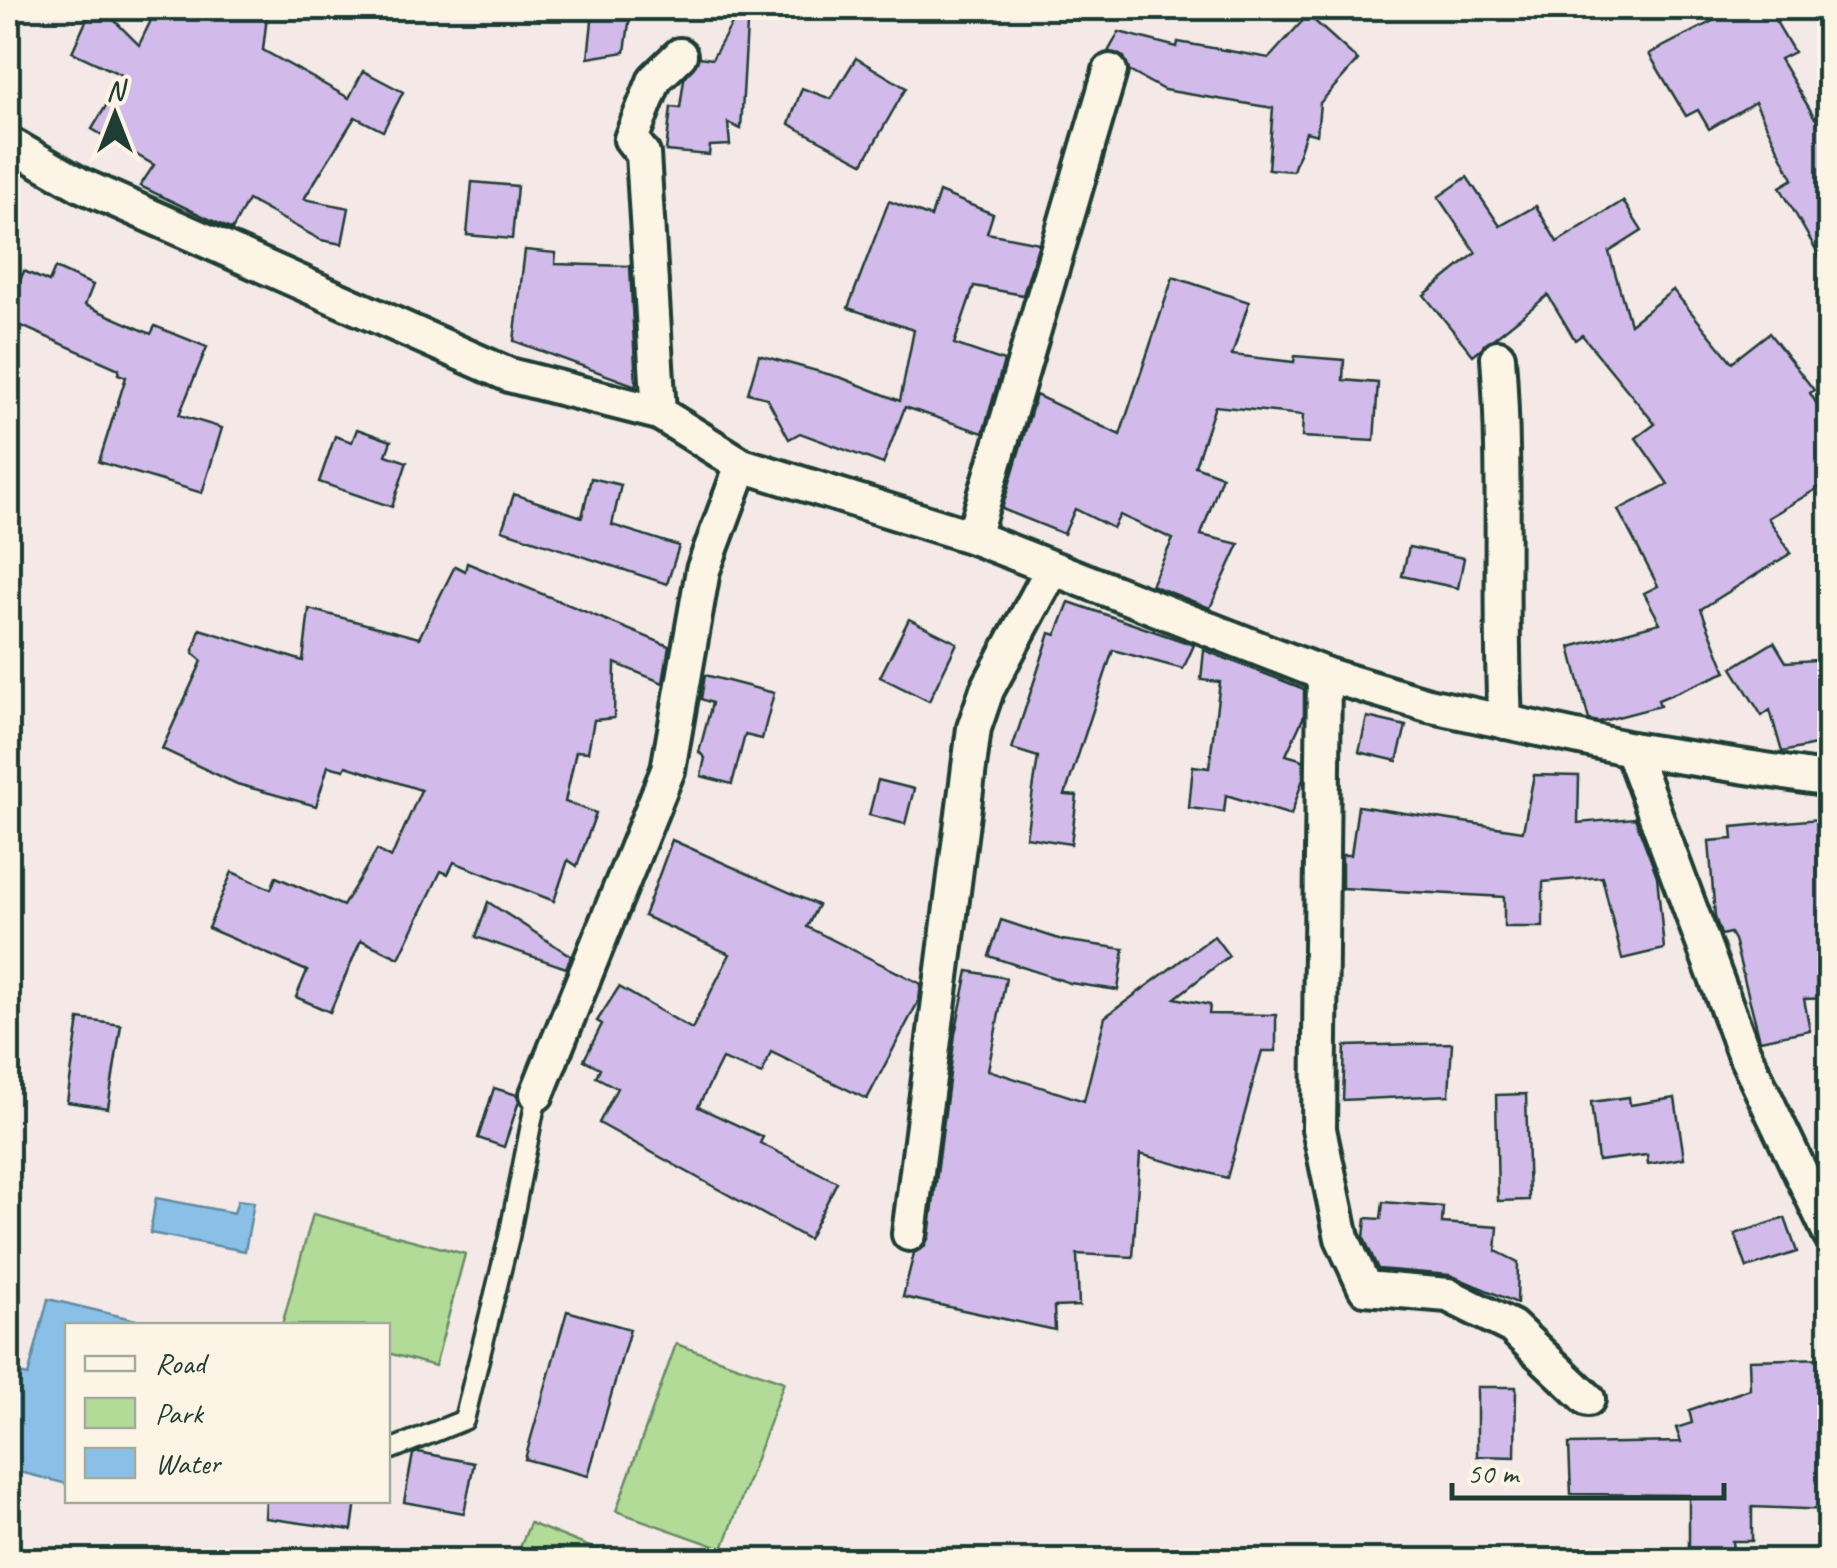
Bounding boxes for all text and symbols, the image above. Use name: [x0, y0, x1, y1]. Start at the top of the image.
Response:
north arrow: [65, 65, 165, 165]
text: N: [106, 73, 128, 108]
legend: [65, 1323, 390, 1503]
text: Road: [155, 1344, 209, 1382]
text: Park: [155, 1394, 205, 1432]
scale bar: [1452, 1438, 1724, 1500]
text: Water: [155, 1444, 222, 1482]
text: 50 m: [1467, 1454, 1520, 1492]

